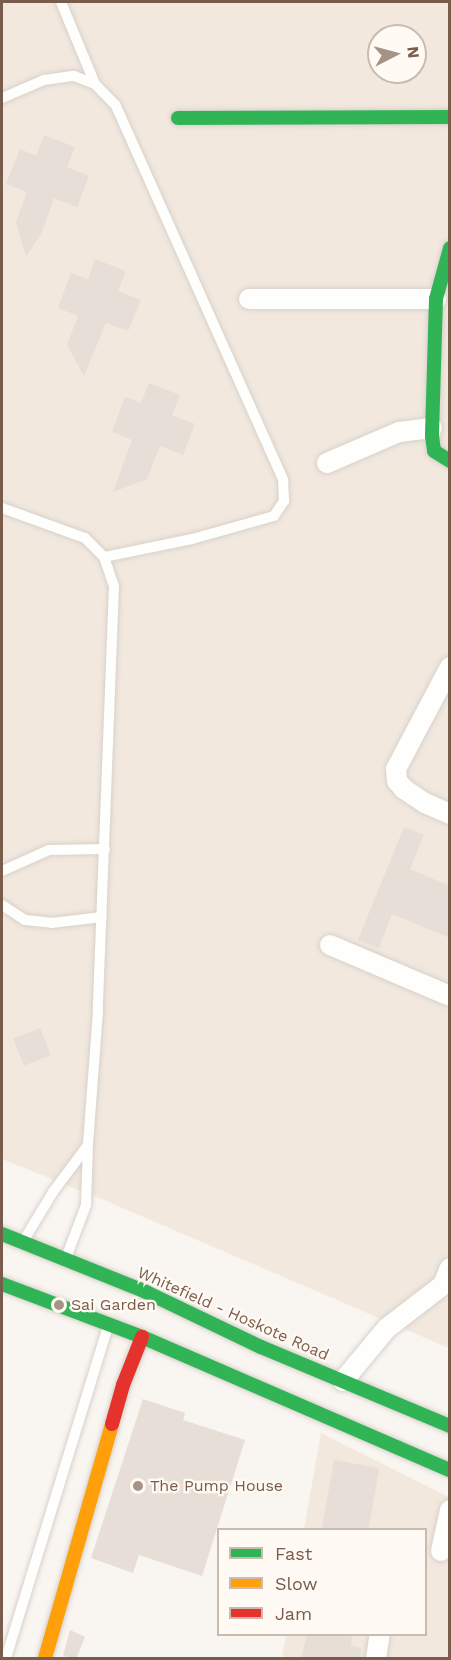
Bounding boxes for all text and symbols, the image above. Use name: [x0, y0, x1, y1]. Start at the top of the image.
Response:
north arrow: [367, 24, 427, 84]
text: N: [403, 45, 423, 59]
street label: Whitefield - Hoskote Road: [134, 1263, 332, 1365]
place label: Sai Garden: [71, 1295, 156, 1315]
marker: Sai Garden: [52, 1298, 66, 1312]
place label: The Pump House: [150, 1476, 283, 1496]
marker: The Pump House: [131, 1479, 145, 1493]
legend: [217, 1528, 427, 1636]
text: Fast: [275, 1543, 312, 1564]
text: Slow: [275, 1573, 318, 1594]
text: Jam: [275, 1603, 312, 1624]

